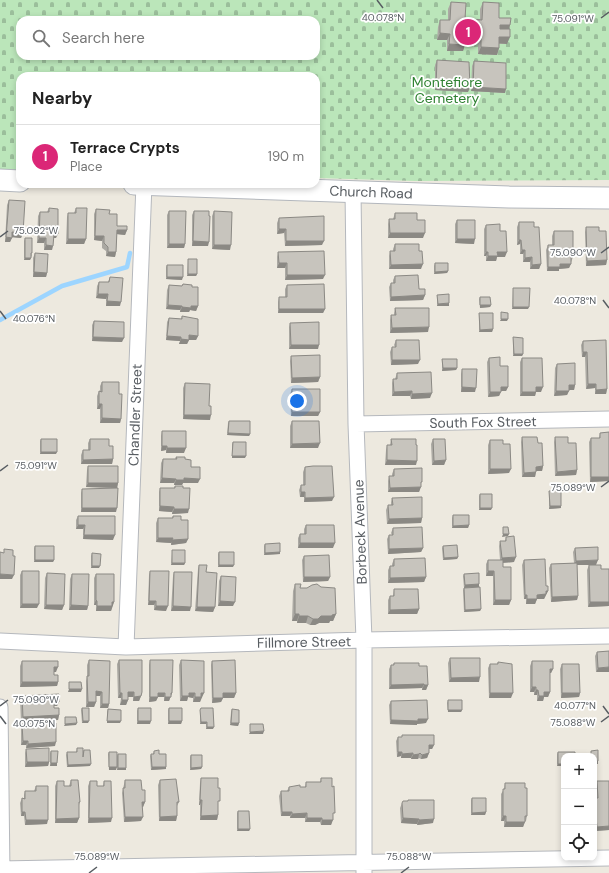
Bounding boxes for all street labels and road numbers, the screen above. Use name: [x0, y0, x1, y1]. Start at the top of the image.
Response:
street label: Church Road: [329, 182, 413, 202]
street label: Chandler Street: [124, 364, 146, 466]
street label: South Fox Street: [429, 412, 537, 432]
street label: Borbeck Avenue: [349, 479, 371, 585]
street label: Fillmore Street: [257, 632, 351, 652]

